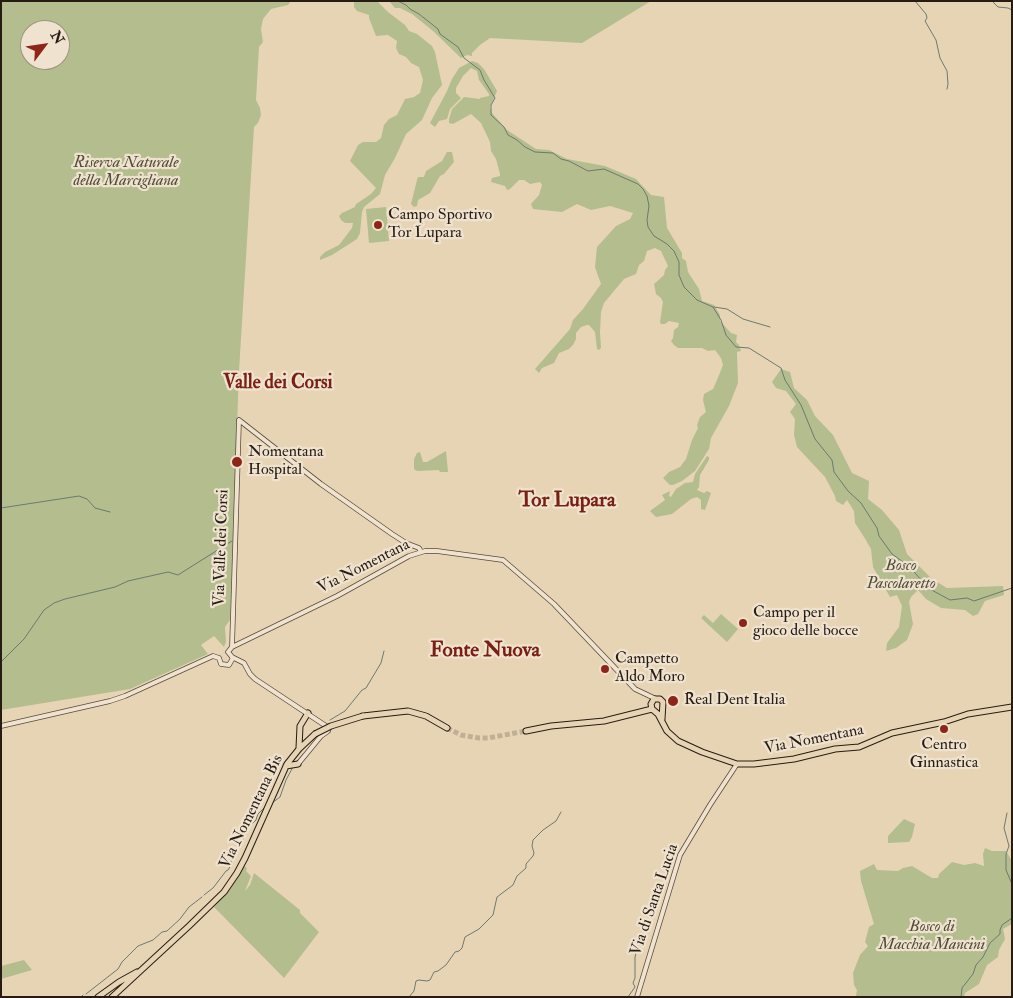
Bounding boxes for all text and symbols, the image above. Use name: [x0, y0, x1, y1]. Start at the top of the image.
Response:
north arrow: [20, 20, 70, 70]
text: N: [47, 28, 68, 47]
park label: Riserva Naturale della Marcigliana: [74, 154, 178, 192]
place label: Campo Sportivo Tor Lupara: [388, 206, 492, 244]
marker: Campo Sportivo Tor Lupara: [372, 219, 384, 231]
district label: Valle dei Corsi: [223, 373, 333, 395]
place label: Nomentana Hospital: [248, 443, 323, 481]
marker: Nomentana Hospital: [230, 455, 244, 469]
district label: Tor Lupara: [518, 488, 616, 514]
street label: Via Valle dei Corsi: [210, 489, 234, 607]
street label: Via Nomentana: [315, 536, 413, 598]
park label: Bosco Pascolaretto: [866, 557, 936, 595]
place label: Campo per il gioco delle bocce: [753, 604, 858, 642]
marker: Campo per il gioco delle bocce: [737, 617, 749, 629]
district label: Fonte Nuova: [430, 638, 540, 664]
place label: Campetto Aldo Moro: [615, 650, 685, 688]
marker: Campetto Aldo Moro: [599, 663, 611, 675]
place label: Real Dent Italia: [684, 691, 785, 711]
marker: Real Dent Italia: [666, 694, 680, 708]
street label: Via Nomentana: [763, 721, 865, 759]
marker: Centro Ginnastica: [938, 723, 950, 735]
place label: Centro Ginnastica: [910, 736, 978, 774]
street label: Via Nomentana Bis: [216, 752, 288, 872]
street label: Via di Santa Lucia: [627, 842, 683, 958]
park label: Bosco di Macchia Mancini: [879, 918, 985, 956]

